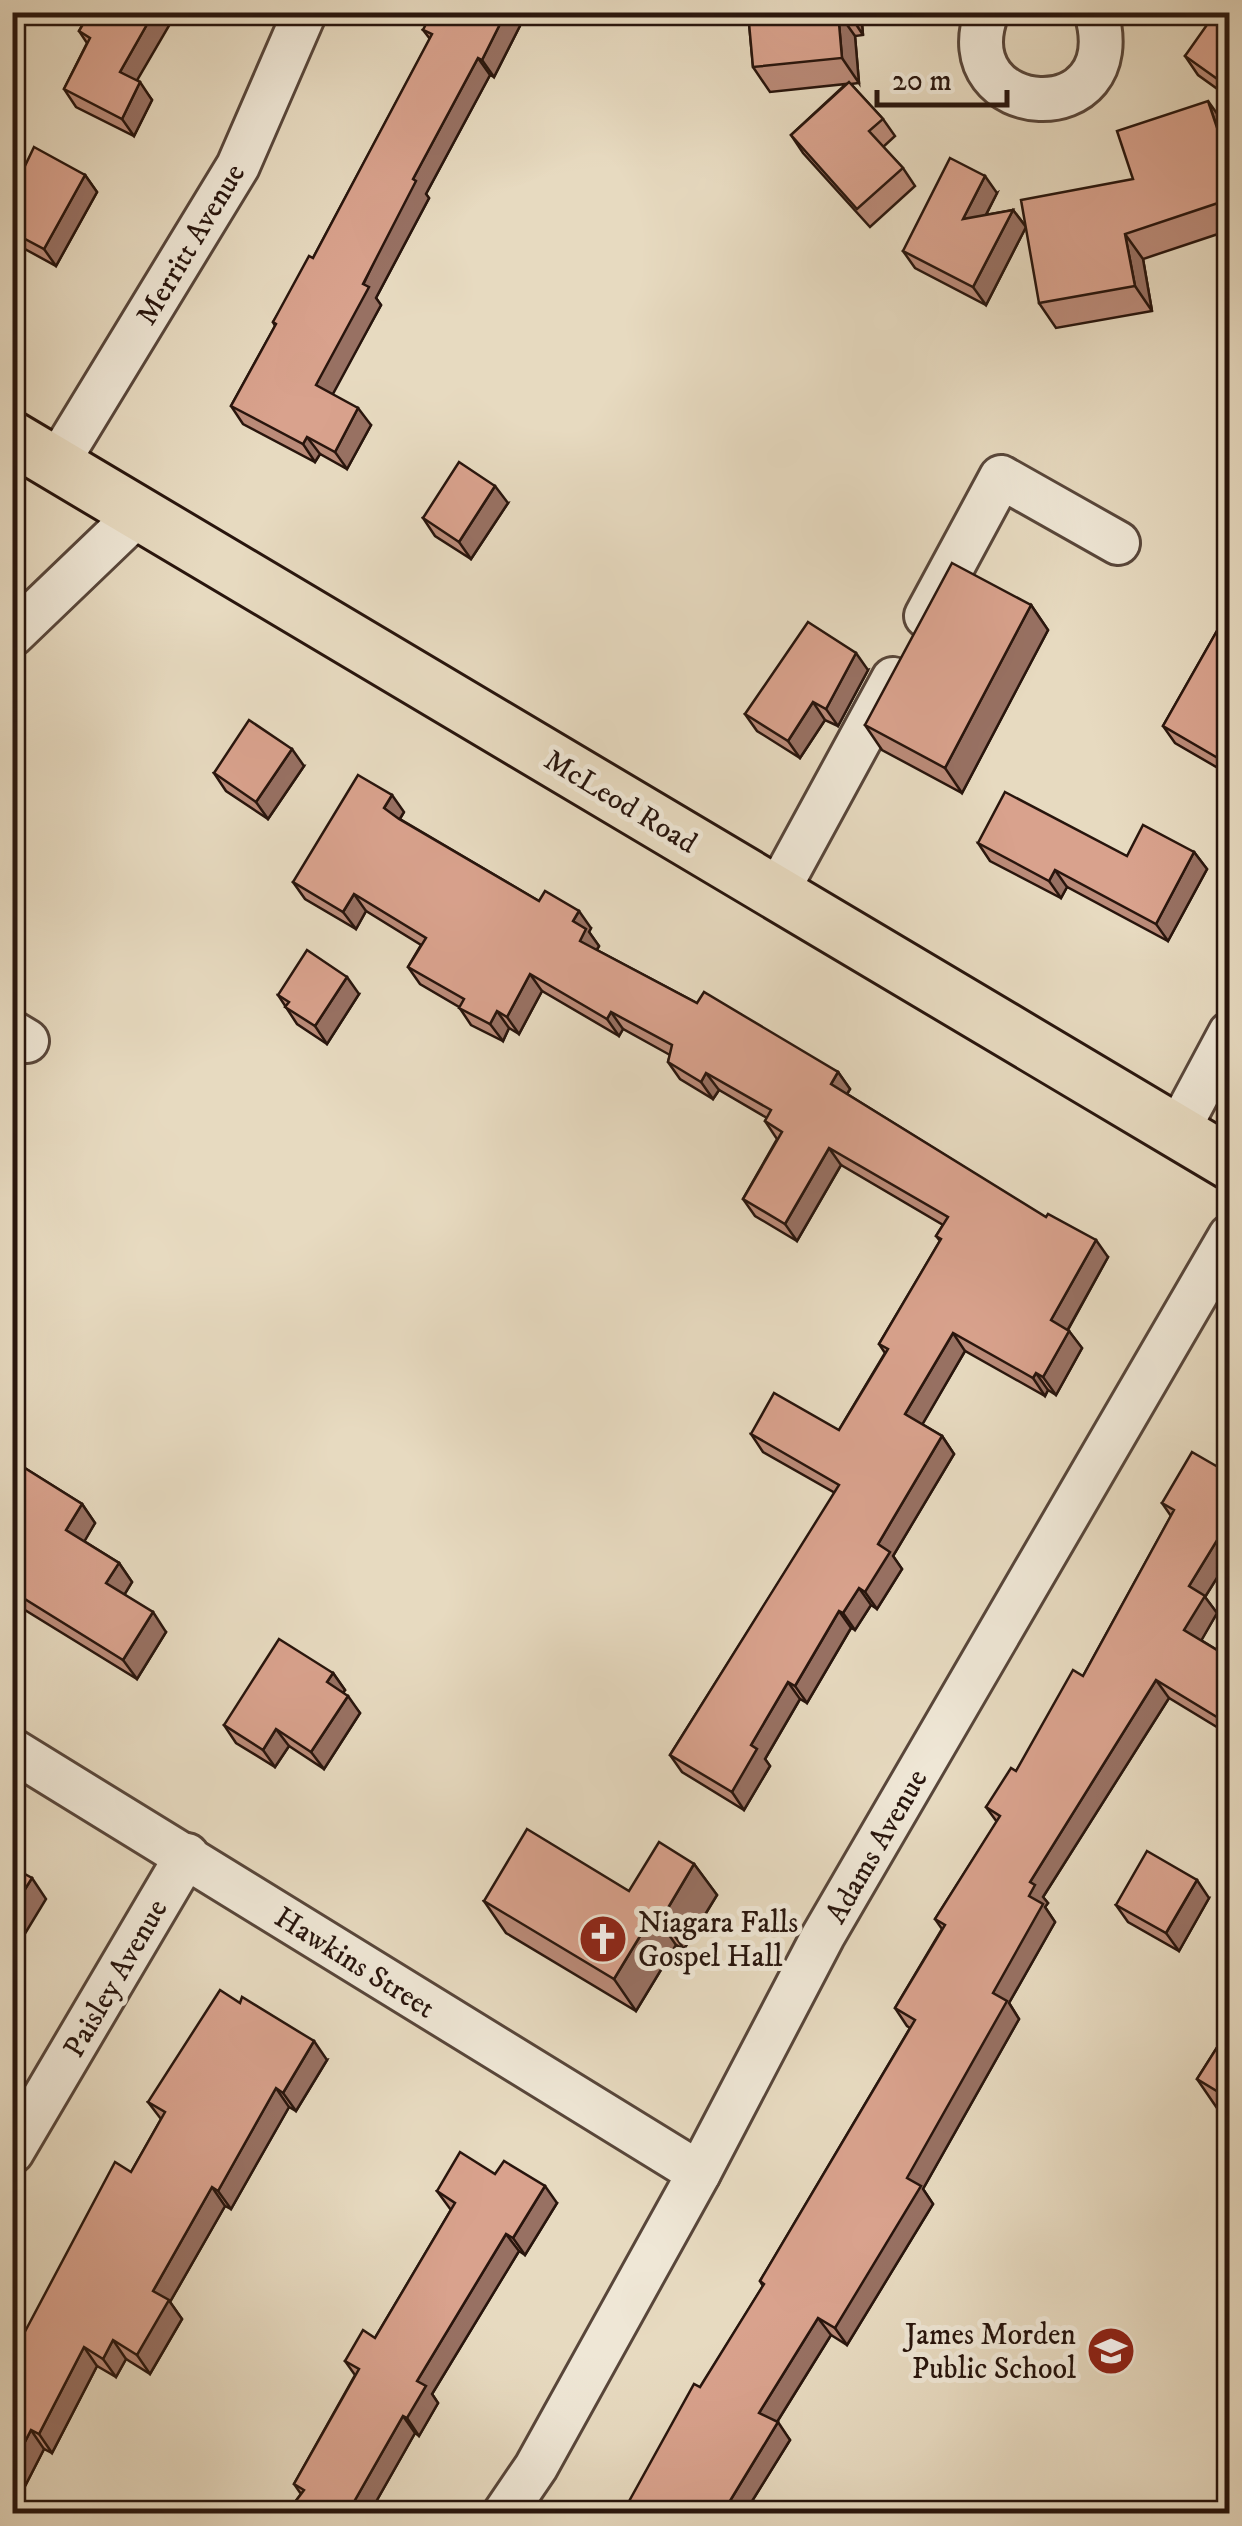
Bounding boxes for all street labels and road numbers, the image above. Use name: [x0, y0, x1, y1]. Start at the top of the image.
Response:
street label: Merritt Avenue: [129, 157, 254, 332]
street label: McLeod Road: [537, 742, 703, 862]
street label: Adams Avenue: [818, 1763, 936, 1931]
street label: Paisley Avenue: [56, 1893, 176, 2064]
street label: Hawkins Street: [267, 1899, 441, 2027]

